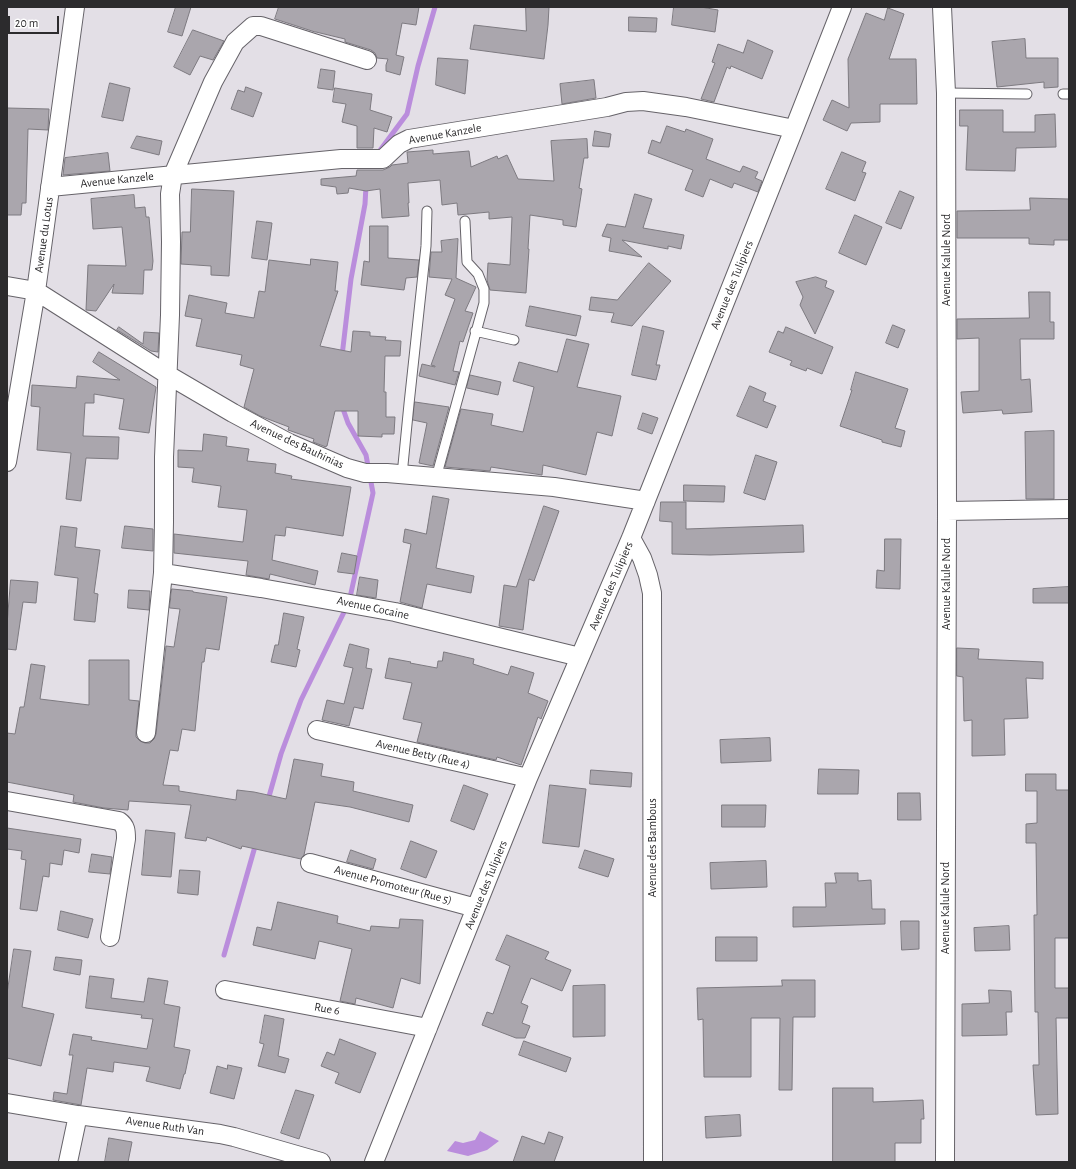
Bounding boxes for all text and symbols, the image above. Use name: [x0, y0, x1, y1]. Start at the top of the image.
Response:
scale bar: [10, 8, 61, 34]
text: 20 m: [15, 17, 38, 29]
street label: Avenue Kanzele: [407, 120, 483, 148]
street label: Avenue Kanzele: [80, 169, 154, 191]
street label: Avenue du Lotus: [32, 196, 56, 274]
street label: Avenue Kalule Nord: [939, 214, 953, 306]
street label: Avenue des Tulipiers: [708, 238, 756, 332]
street label: Avenue des Bauhinias: [248, 416, 346, 472]
street label: Avenue Kalule Nord: [939, 538, 953, 630]
street label: Avenue des Tulipiers: [586, 539, 636, 633]
street label: Avenue Cocaine: [336, 593, 410, 623]
street label: Avenue Betty (Rue 4): [374, 736, 472, 772]
street label: Avenue des Bambous: [645, 798, 659, 898]
street label: Avenue des Tulipiers: [462, 838, 510, 932]
street label: Avenue Promoteur (Rue 5): [333, 862, 453, 908]
street label: Avenue Kalule Nord: [938, 862, 952, 954]
street label: Rue 6: [313, 1000, 341, 1018]
street label: Avenue Ruth Van: [125, 1113, 205, 1139]

